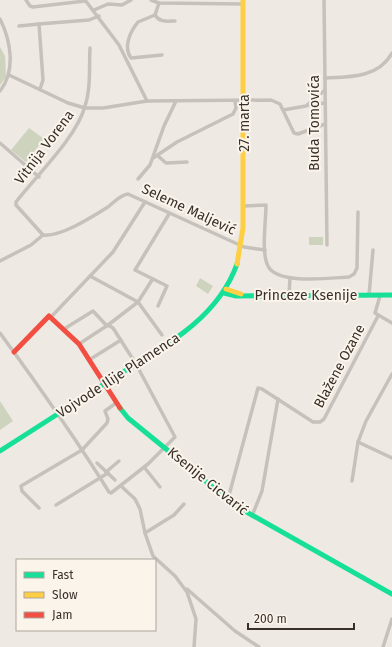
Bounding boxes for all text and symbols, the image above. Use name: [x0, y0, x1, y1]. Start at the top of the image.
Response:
street label: Buda Tomovića: [306, 75, 323, 171]
street label: 27. marta: [236, 94, 253, 152]
street label: Vitnija Vorena: [11, 107, 78, 188]
street label: Seleme Maljević: [139, 180, 239, 239]
street label: Princeze Ksenije: [255, 287, 357, 304]
street label: Blažene Ozane: [310, 322, 369, 411]
street label: Vojvode Ilije Plamenca: [54, 329, 183, 422]
street label: Ksenije Cicvarić: [164, 444, 252, 519]
legend: [16, 559, 156, 631]
text: Fast: [52, 568, 74, 582]
text: Slow: [52, 588, 78, 602]
scale bar: [248, 605, 354, 631]
text: Jam: [52, 608, 72, 622]
text: 200 m: [254, 612, 287, 626]

